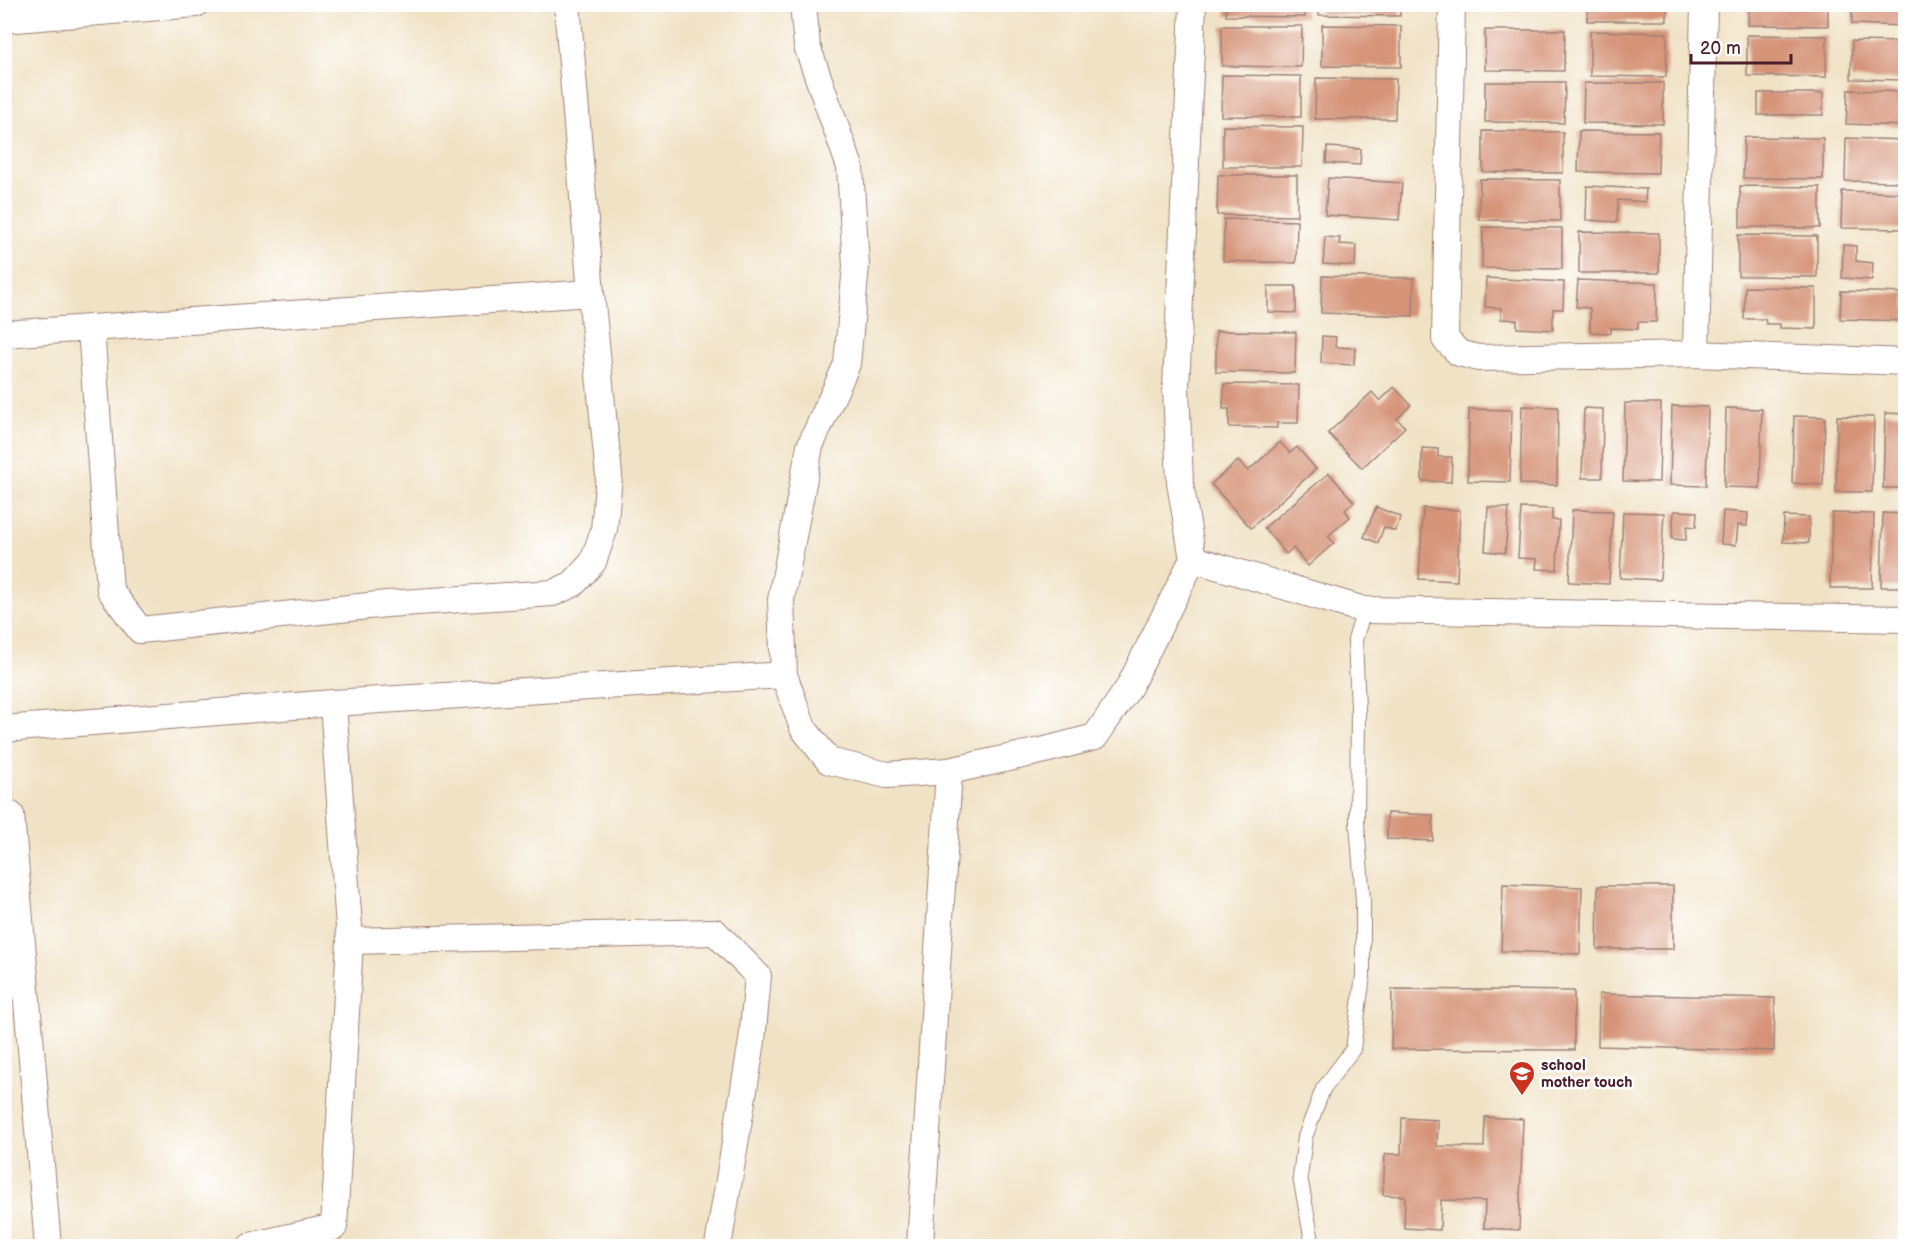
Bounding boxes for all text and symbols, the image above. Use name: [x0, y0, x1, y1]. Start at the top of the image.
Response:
scale bar: [1691, 27, 1792, 65]
text: 20 m: [1700, 38, 1741, 59]
place label: school mother touch: [1541, 1056, 1632, 1092]
school or university icon: school mother touch: [1507, 1059, 1537, 1097]

